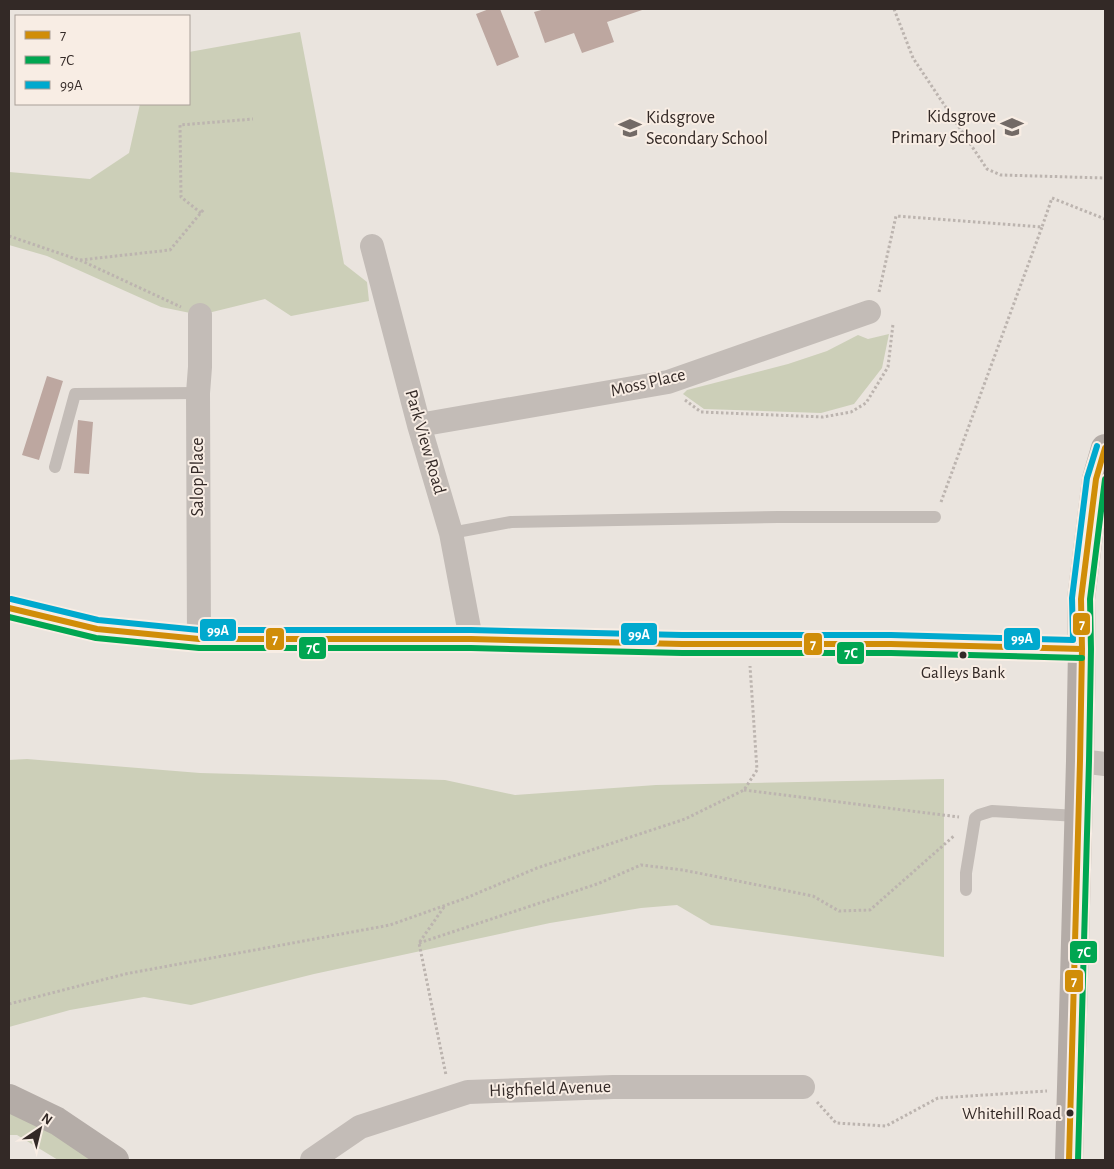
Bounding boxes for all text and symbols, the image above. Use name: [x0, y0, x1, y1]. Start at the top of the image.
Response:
legend: [15, 15, 190, 105]
text: 7: [60, 28, 66, 43]
text: 7C: [60, 53, 74, 68]
text: 99A: [60, 78, 83, 93]
place label: Kidsgrove Primary School: [891, 108, 996, 147]
place label: Kidsgrove Secondary School: [646, 109, 768, 148]
school or university icon: Kidsgrove Primary School: [999, 114, 1025, 140]
school or university icon: Kidsgrove Secondary School: [617, 115, 643, 141]
street label: Moss Place: [609, 366, 687, 400]
street label: Park View Road: [401, 388, 449, 496]
street label: Salop Place: [189, 437, 207, 517]
line badge: 7: [1072, 612, 1091, 636]
line badge: 99A: [199, 618, 237, 642]
text: 7: [1079, 618, 1085, 632]
line badge: 99A: [620, 622, 658, 646]
text: 99A: [207, 624, 230, 638]
line badge: 7: [265, 627, 285, 651]
line badge: 99A: [1003, 627, 1041, 651]
text: 99A: [628, 628, 651, 642]
line badge: 7: [803, 632, 823, 656]
text: 99A: [1011, 632, 1034, 646]
text: 7: [272, 633, 278, 647]
line badge: 7C: [298, 636, 327, 660]
text: 7: [810, 638, 816, 652]
line badge: 7C: [836, 641, 865, 665]
text: 7C: [306, 642, 320, 656]
text: 7C: [844, 647, 858, 661]
marker: Galleys Bank: [958, 650, 968, 660]
place label: Galleys Bank: [921, 664, 1005, 682]
line badge: 7C: [1069, 940, 1098, 964]
text: 7C: [1077, 946, 1091, 960]
line badge: 7: [1064, 969, 1084, 993]
text: 7: [1071, 975, 1077, 989]
street label: Highfield Avenue: [489, 1078, 611, 1100]
north arrow: [15, 1104, 65, 1154]
place label: Whitehill Road: [962, 1105, 1061, 1122]
marker: Whitehill Road: [1065, 1108, 1075, 1118]
text: N: [39, 1111, 55, 1128]

